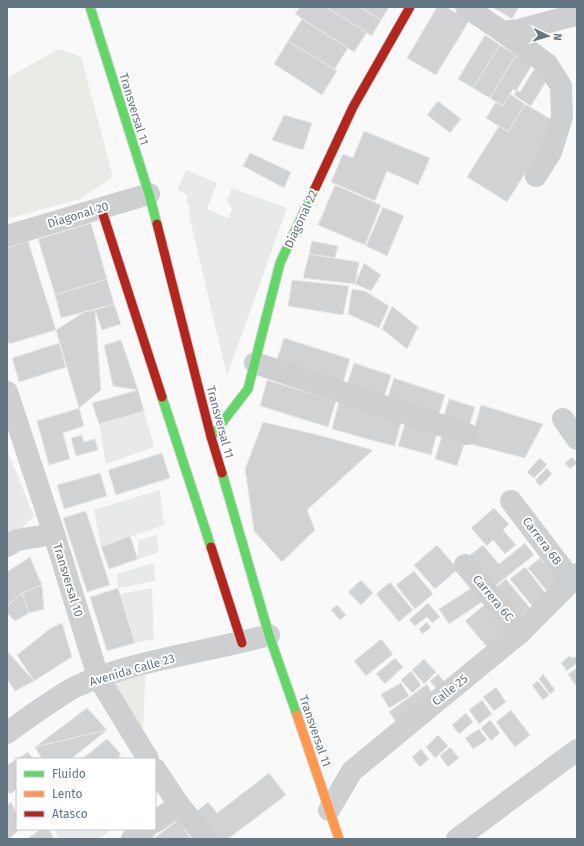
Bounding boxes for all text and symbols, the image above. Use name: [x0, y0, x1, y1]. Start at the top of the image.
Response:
north arrow: [528, 16, 568, 56]
text: N: [551, 33, 564, 41]
street label: Transversal 11: [116, 71, 152, 147]
street label: Diagonal 22: [281, 188, 321, 250]
street label: Diagonal 20: [46, 199, 111, 231]
street label: Transversal 11: [204, 384, 236, 460]
street label: Carrera 6B: [520, 514, 564, 568]
street label: Transversal 10: [50, 541, 86, 619]
street label: Carrera 6C: [470, 572, 516, 624]
street label: Avenida Calle 23: [88, 651, 176, 689]
street label: Calle 25: [429, 671, 471, 709]
street label: Transversal 11: [296, 693, 334, 769]
legend: [16, 758, 156, 830]
text: Fluido: [52, 767, 86, 781]
text: Lento: [52, 787, 82, 801]
text: Atasco: [52, 807, 88, 821]

